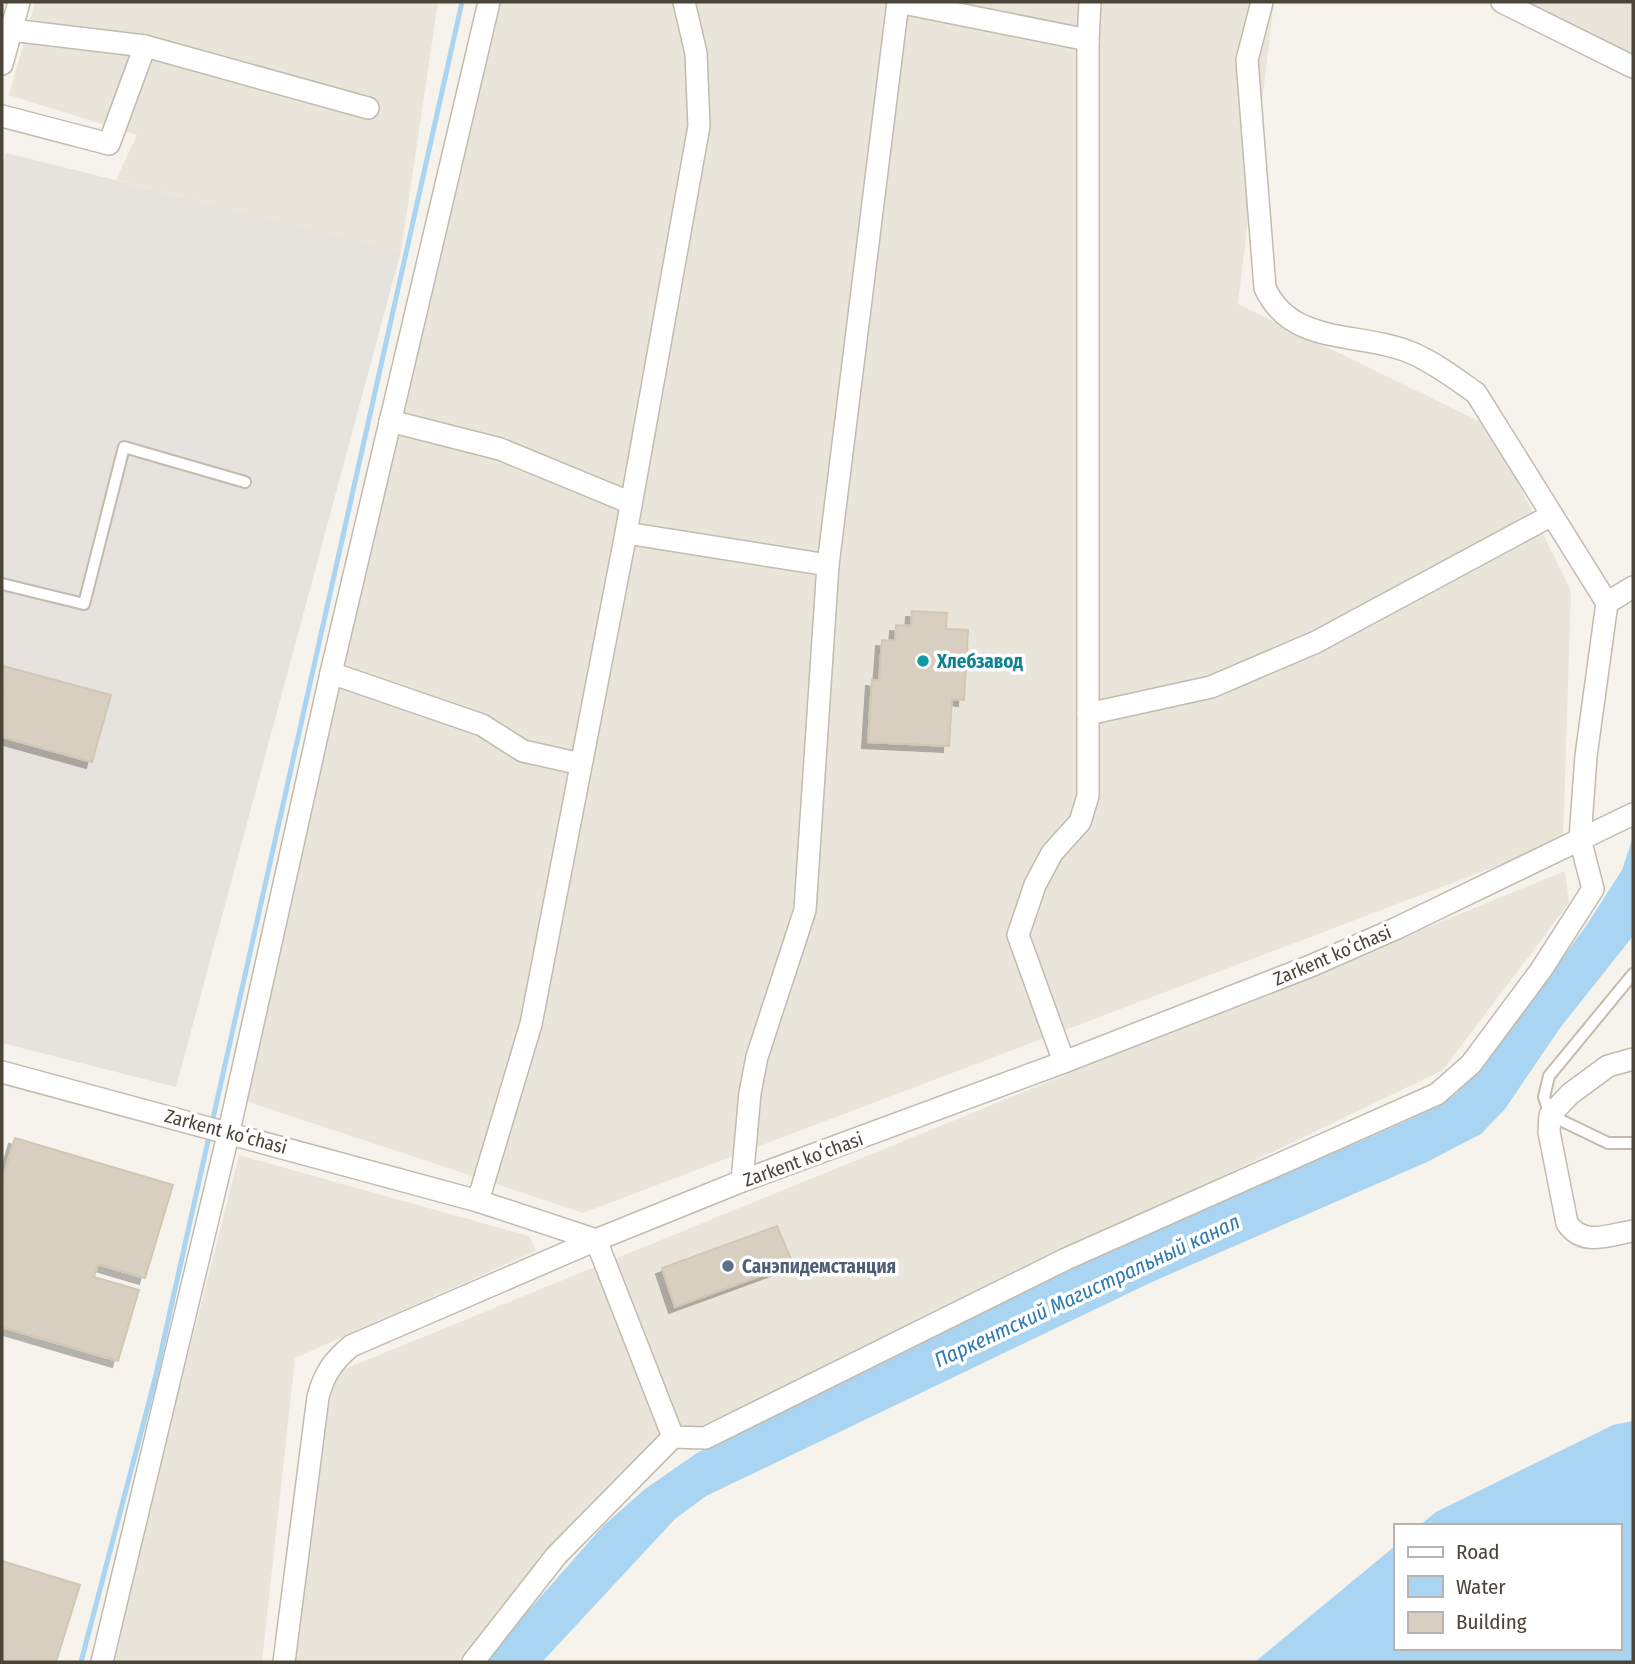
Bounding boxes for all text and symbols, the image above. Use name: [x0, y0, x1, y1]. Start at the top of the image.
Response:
place label: Хлебзавод: [936, 650, 1023, 673]
marker: Хлебзавод: [915, 653, 931, 669]
street label: Zarkent koʻchasi: [1270, 920, 1395, 991]
street label: Zarkent koʻchasi: [162, 1104, 290, 1159]
street label: Zarkent koʻchasi: [740, 1127, 866, 1192]
water label: Паркентский Магистральный канал: [930, 1209, 1244, 1373]
place label: Санэпидемстанция: [742, 1255, 896, 1278]
marker: Санэпидемстанция: [720, 1258, 736, 1274]
legend: [1394, 1524, 1621, 1650]
text: Road: [1456, 1539, 1500, 1565]
text: Water: [1456, 1574, 1506, 1600]
text: Building: [1456, 1609, 1527, 1635]

